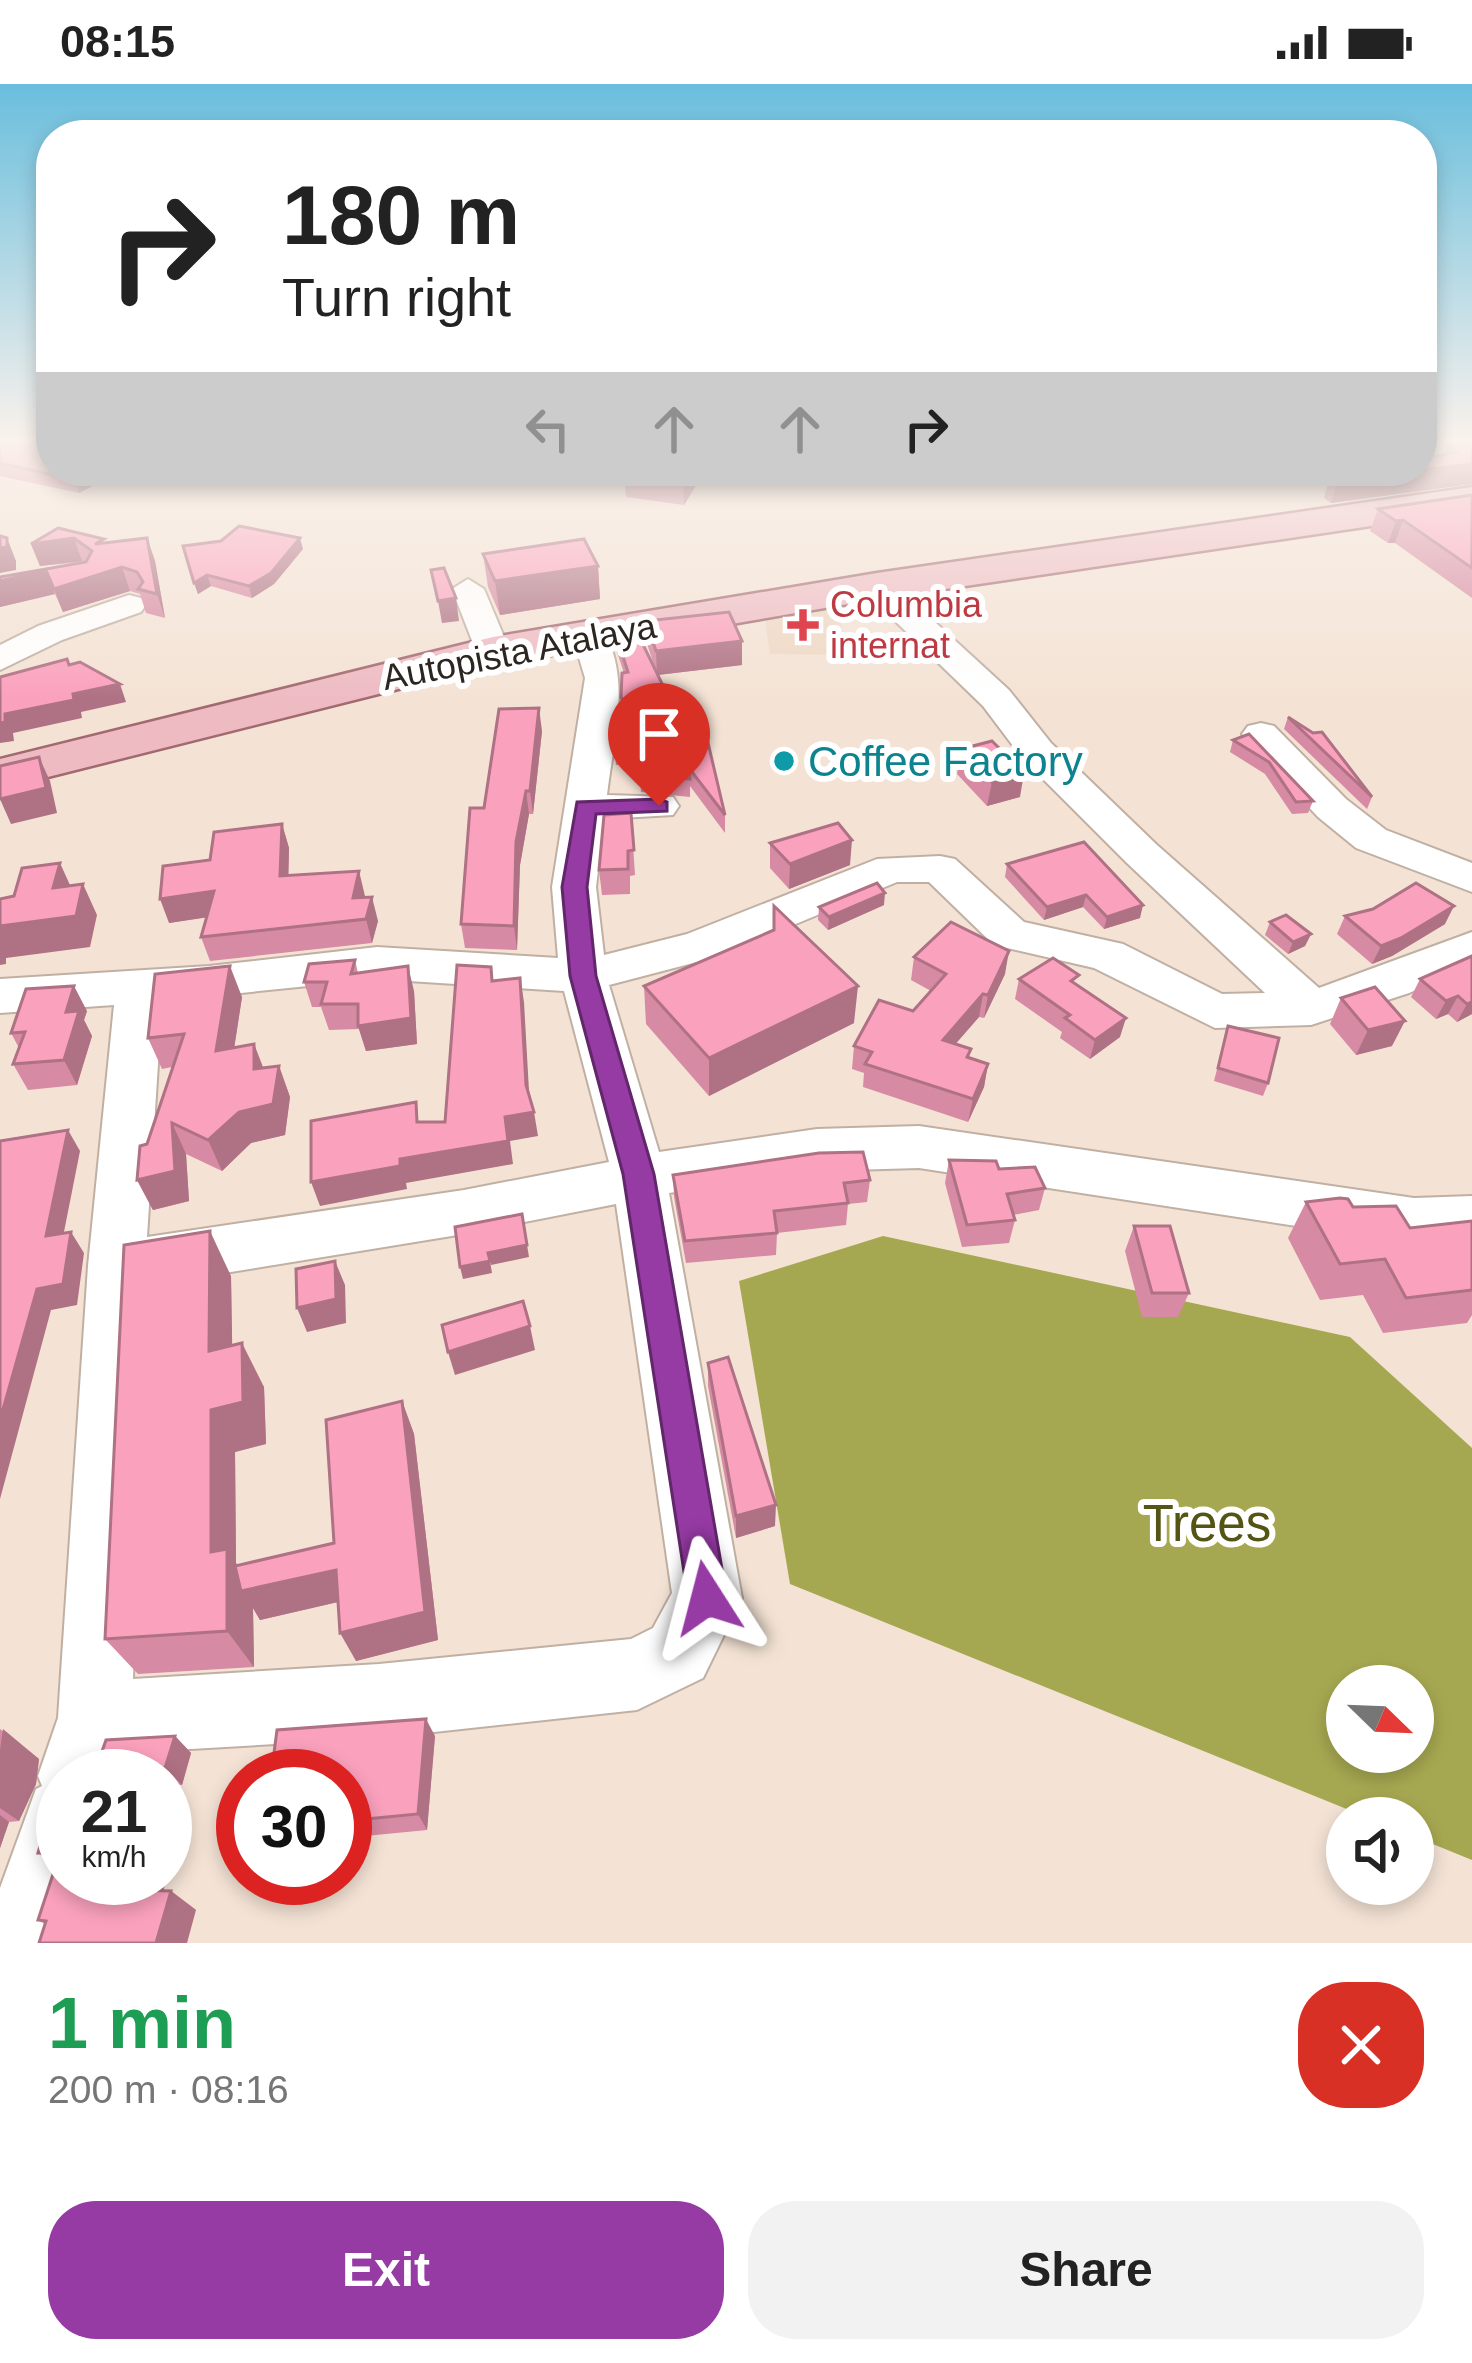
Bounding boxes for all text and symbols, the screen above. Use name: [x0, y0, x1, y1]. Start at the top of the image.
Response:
text: 08:15: [60, 16, 175, 67]
icon: right: [84, 168, 240, 324]
text: 180 m: [282, 168, 520, 262]
text: Turn right: [282, 267, 511, 327]
icon: left: [515, 396, 581, 462]
icon: ahead: [641, 396, 707, 462]
icon: ahead: [767, 396, 833, 462]
icon: right: [893, 396, 959, 462]
place label: Columbia internat: [830, 584, 983, 666]
street label: Autopista Atalaya: [379, 605, 661, 698]
marker: Columbia internat: [787, 609, 819, 641]
pin: [608, 683, 710, 806]
icon: arrive: [626, 701, 692, 767]
place label: Coffee Factory: [808, 738, 1083, 785]
marker: Coffee Factory: [771, 748, 797, 774]
park label: Trees: [1143, 1495, 1271, 1552]
position arrow: [644, 1535, 770, 1661]
north arrow: [1326, 1665, 1434, 1773]
map controls: [1326, 1665, 1434, 1905]
speed limit sign: 30: [216, 1749, 372, 1905]
text: 21: [81, 1778, 147, 1845]
button: sound: [1326, 1797, 1434, 1905]
text: km/h: [81, 1840, 147, 1873]
button: close: [1298, 1982, 1424, 2108]
text: 1 min: [48, 1983, 236, 2063]
text: 200 m · 08:16: [48, 2068, 289, 2111]
button: Exit: [48, 2201, 724, 2339]
button: Share: [748, 2201, 1424, 2339]

